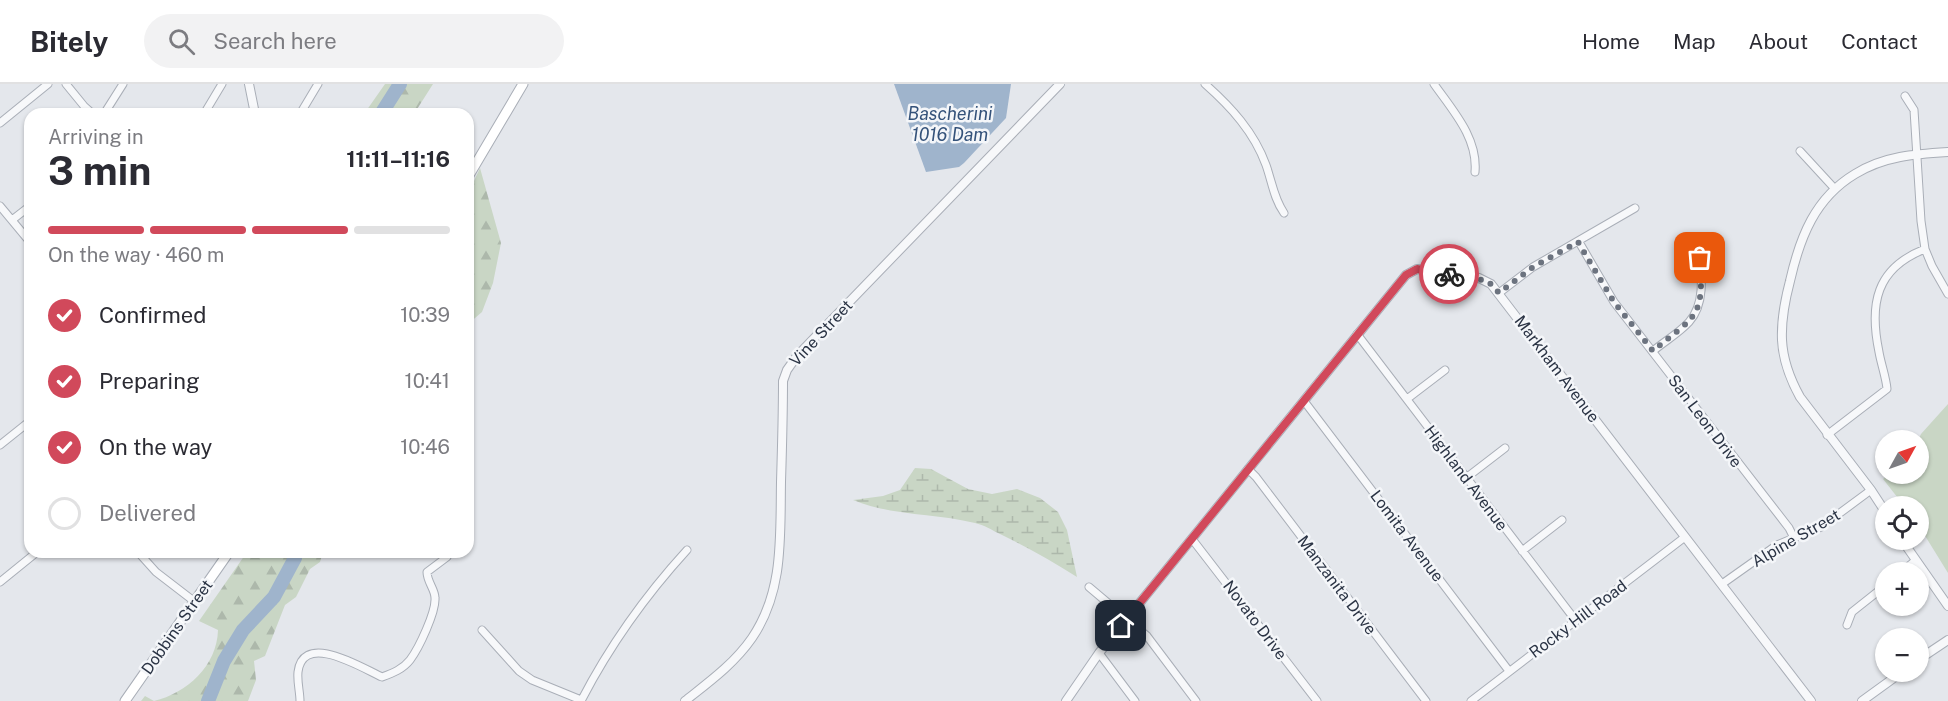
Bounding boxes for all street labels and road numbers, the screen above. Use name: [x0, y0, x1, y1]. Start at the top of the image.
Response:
street label: Vine Street: [786, 296, 856, 370]
street label: Markham Avenue: [1511, 312, 1603, 426]
street label: San Leon Drive: [1664, 371, 1746, 471]
street label: Highland Avenue: [1420, 422, 1512, 534]
street label: Lomita Avenue: [1366, 487, 1448, 585]
street label: Alpine Street: [1749, 505, 1843, 571]
street label: Manzanita Drive: [1294, 532, 1380, 638]
street label: Dobbins Street: [137, 576, 217, 678]
street label: Rocky Hill Road: [1525, 576, 1631, 662]
street label: Novato Drive: [1219, 577, 1291, 663]

